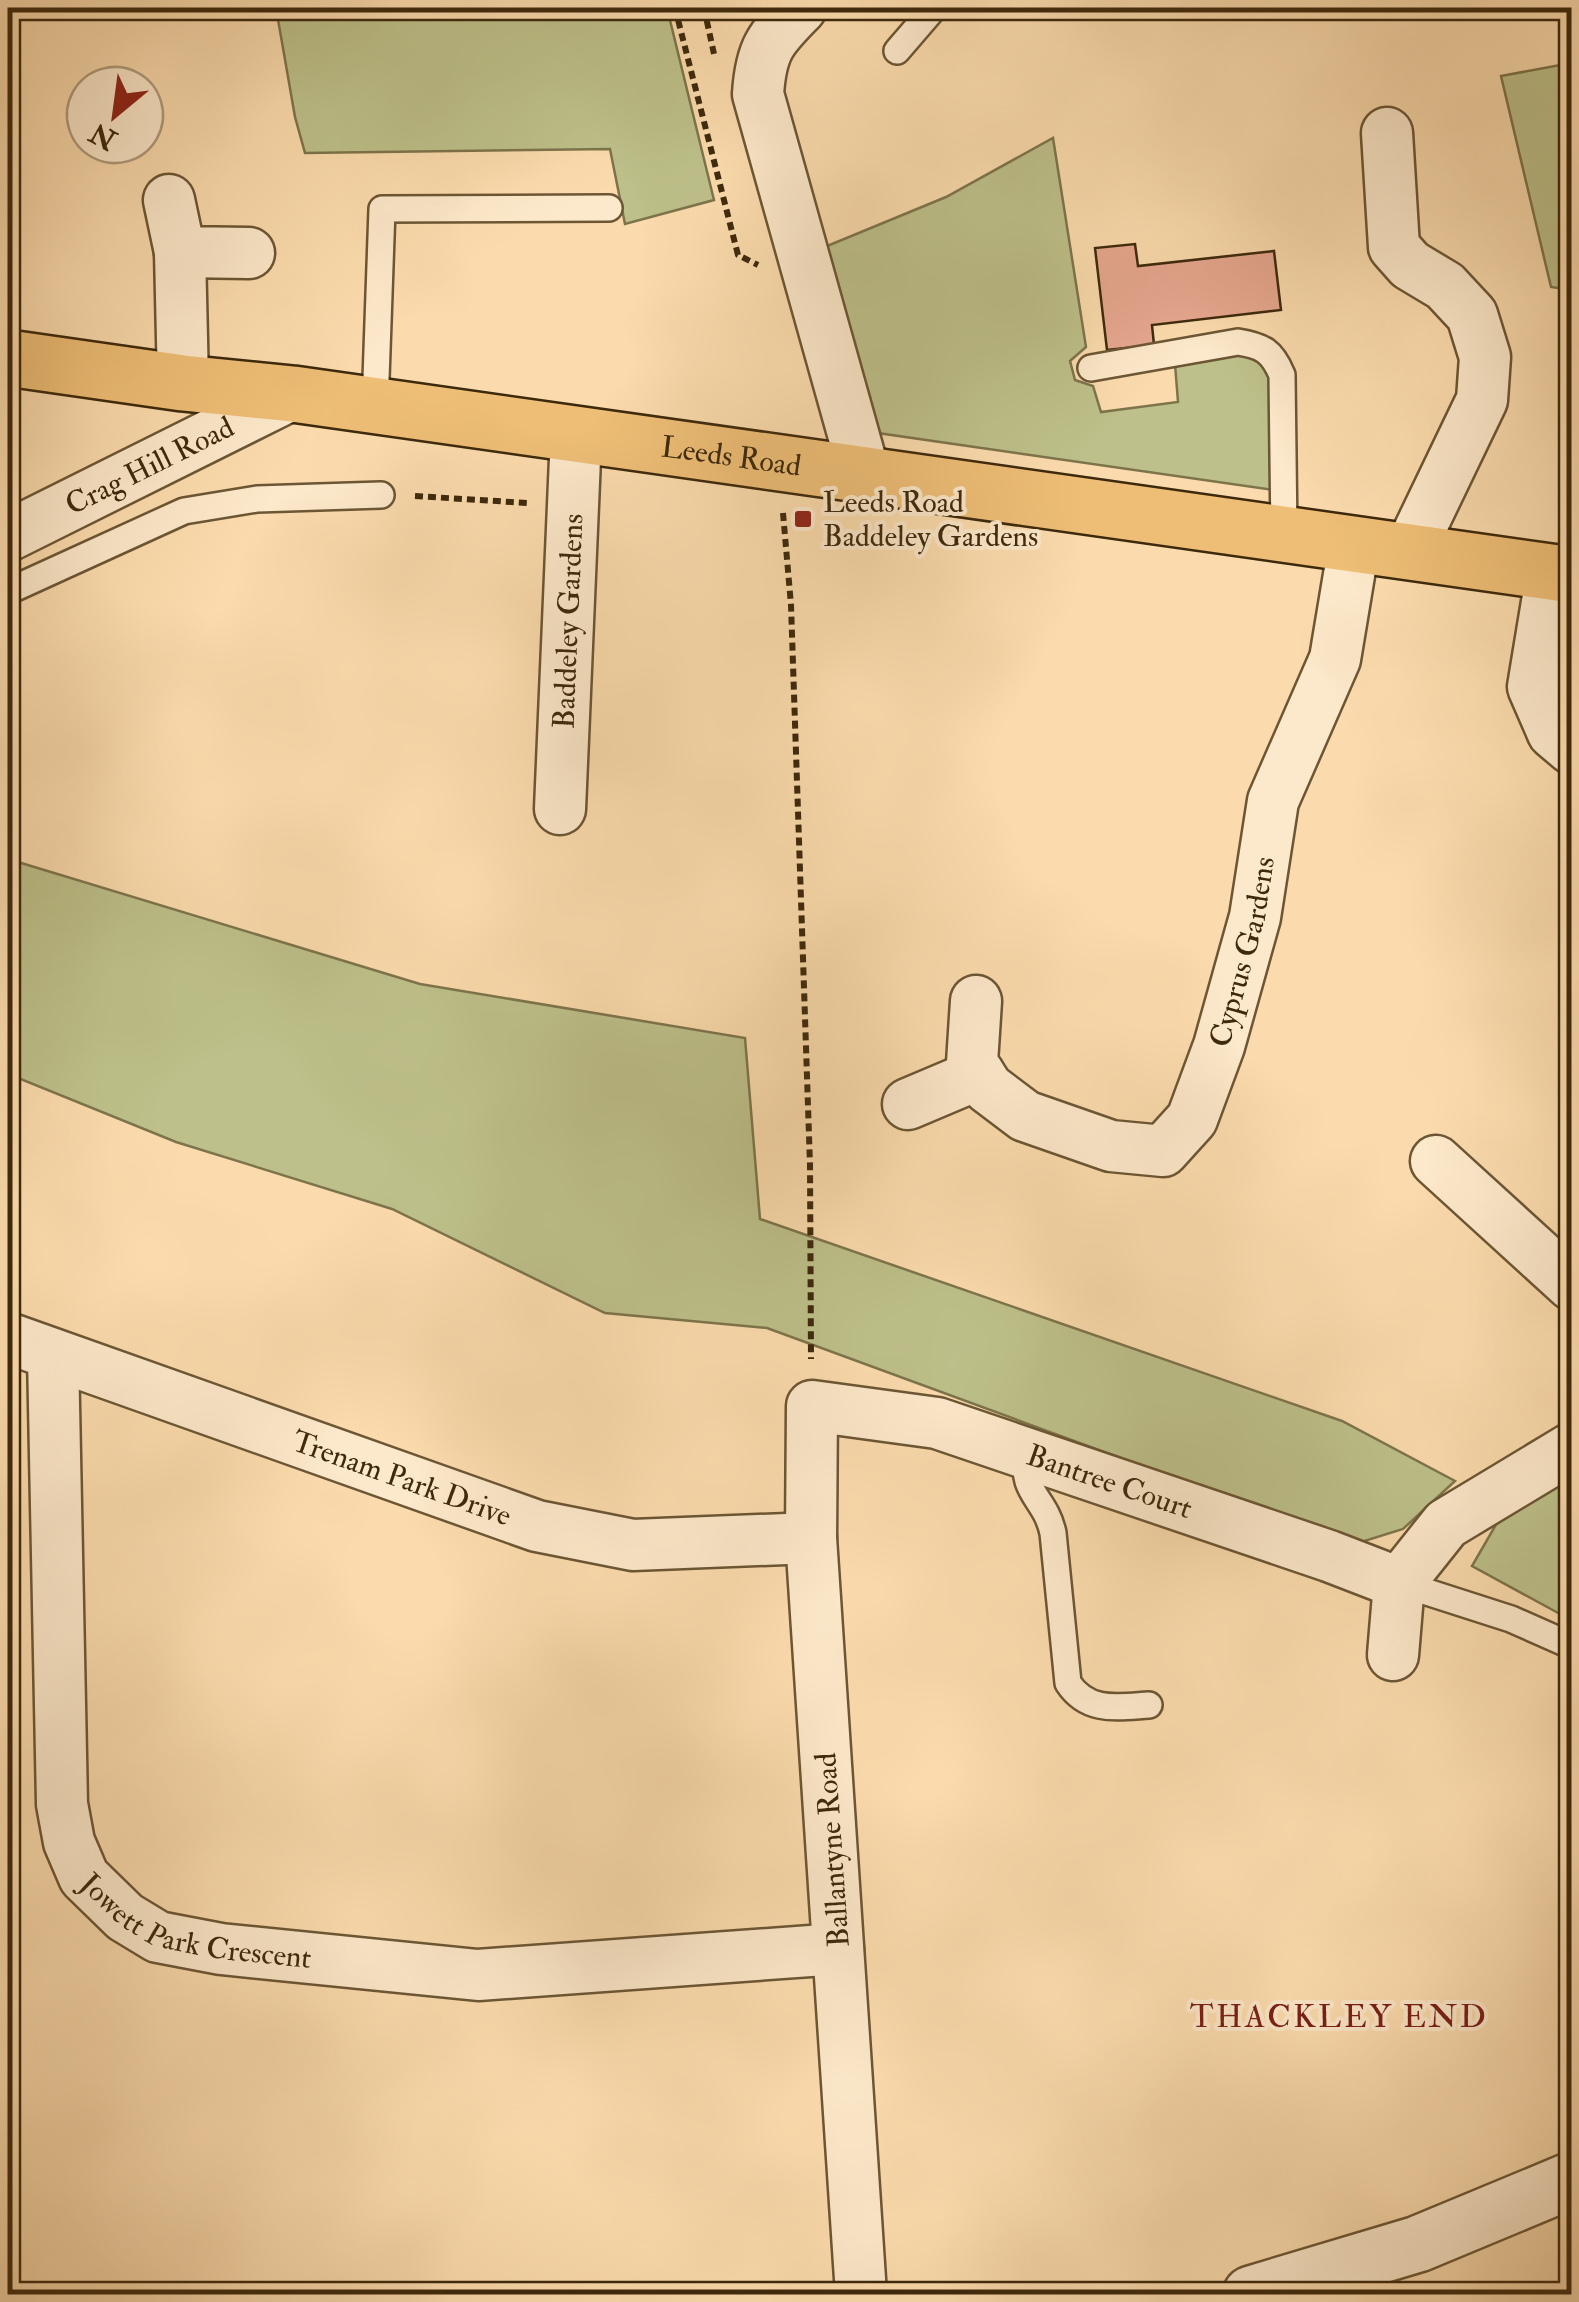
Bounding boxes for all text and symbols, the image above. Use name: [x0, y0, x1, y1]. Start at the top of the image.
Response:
north arrow: [65, 65, 165, 165]
text: N: [83, 114, 124, 157]
street label: Crag Hill Road: [59, 408, 240, 523]
street label: Leeds Road: [659, 428, 804, 485]
place label: Leeds Road Baddeley Gardens: [823, 484, 1038, 555]
marker: Leeds Road Baddeley Gardens: [792, 508, 814, 530]
street label: Baddeley Gardens: [545, 513, 592, 730]
street label: Cyprus Gardens: [1202, 854, 1283, 1051]
street label: Trenam Park Drive: [287, 1423, 516, 1534]
street label: Bantree Court: [1022, 1437, 1197, 1527]
street label: Ballantyne Road: [807, 1751, 858, 1949]
street label: Jowett Park Crescent: [71, 1865, 313, 1977]
district label: THACKLEY END: [1190, 1997, 1488, 2037]

